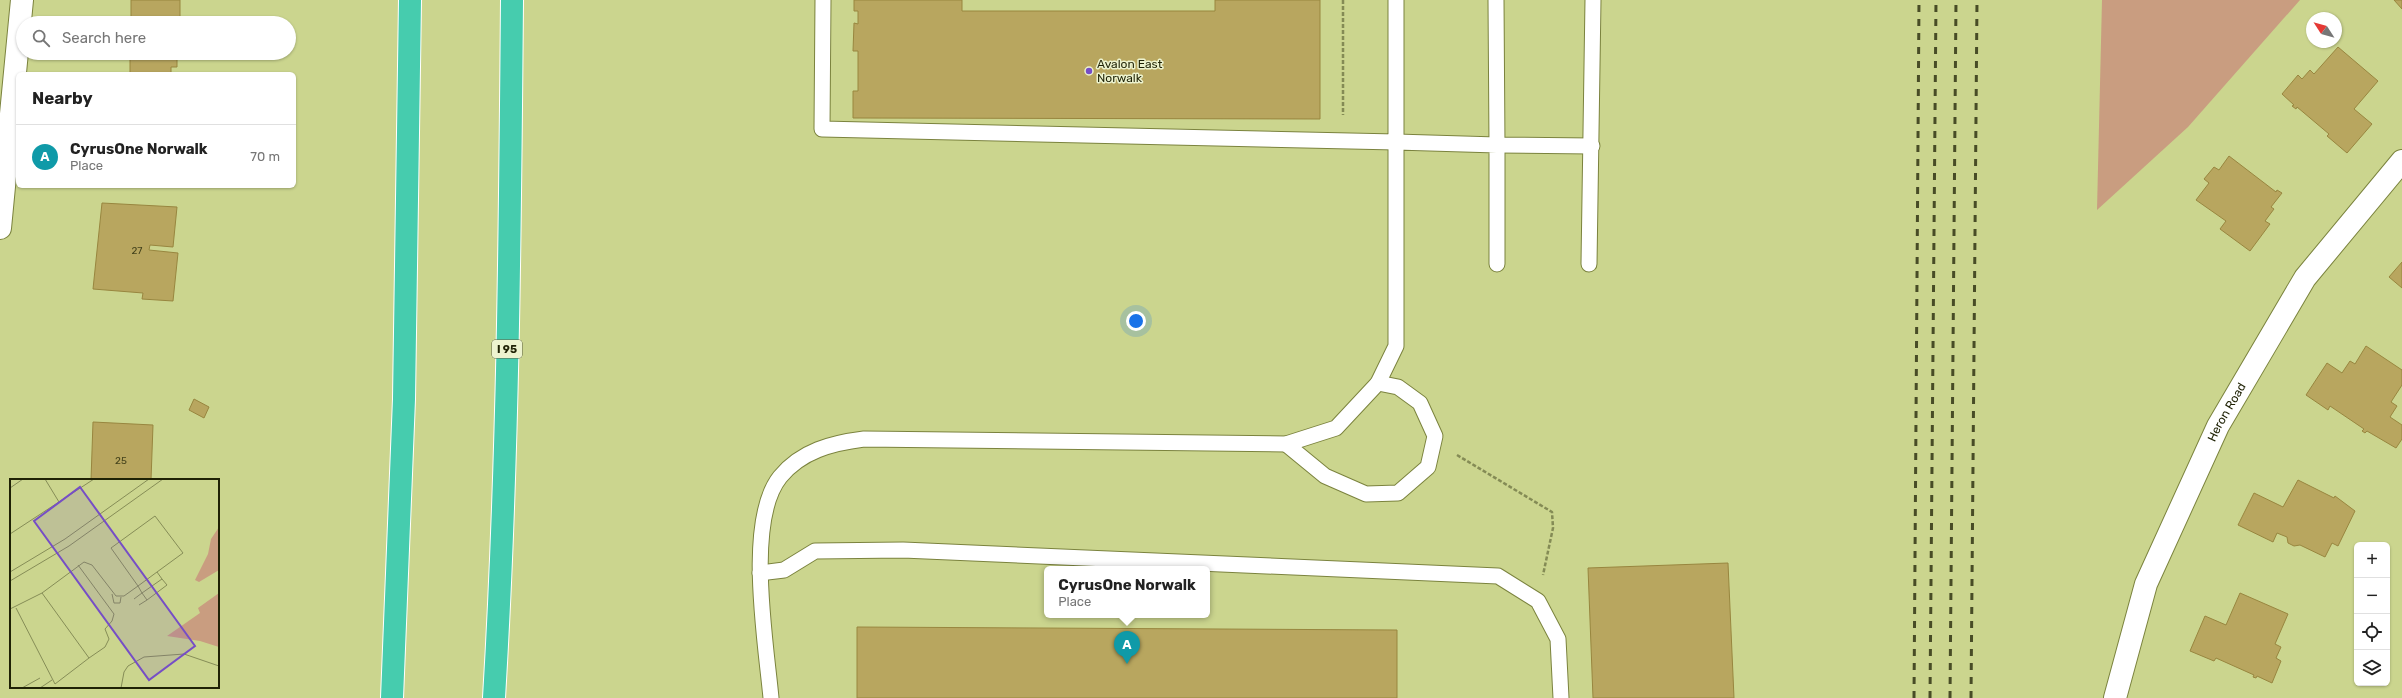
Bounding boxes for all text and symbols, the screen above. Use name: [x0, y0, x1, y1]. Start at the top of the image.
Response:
north arrow: [2306, 12, 2342, 48]
search box: [16, 16, 296, 60]
icon: search: [30, 27, 52, 49]
text: Search here: [62, 29, 146, 47]
place label: Avalon East Norwalk: [1097, 57, 1163, 85]
marker: Avalon East Norwalk: [1084, 66, 1094, 76]
text: Nearby: [32, 88, 93, 108]
text: CyrusOne Norwalk: [70, 140, 208, 158]
text: A: [40, 149, 50, 164]
text: 70 m: [250, 149, 280, 164]
text: Place: [70, 158, 103, 173]
house number: 27: [132, 245, 143, 257]
your location: [1126, 311, 1146, 331]
road number: I 95: [492, 340, 522, 358]
street label: Heron Road: [2205, 380, 2249, 444]
house number: 25: [115, 455, 127, 467]
inset map: [10, 479, 219, 688]
map controls: [2354, 542, 2390, 686]
button: +: [2354, 542, 2390, 578]
popup: [1044, 566, 1210, 618]
text: CyrusOne Norwalk: [1058, 576, 1196, 594]
button: −: [2354, 578, 2390, 614]
text: Place: [1058, 594, 1091, 609]
button: locate: [2354, 614, 2390, 650]
pin: A: [1114, 631, 1140, 664]
button: layers: [2354, 650, 2390, 686]

